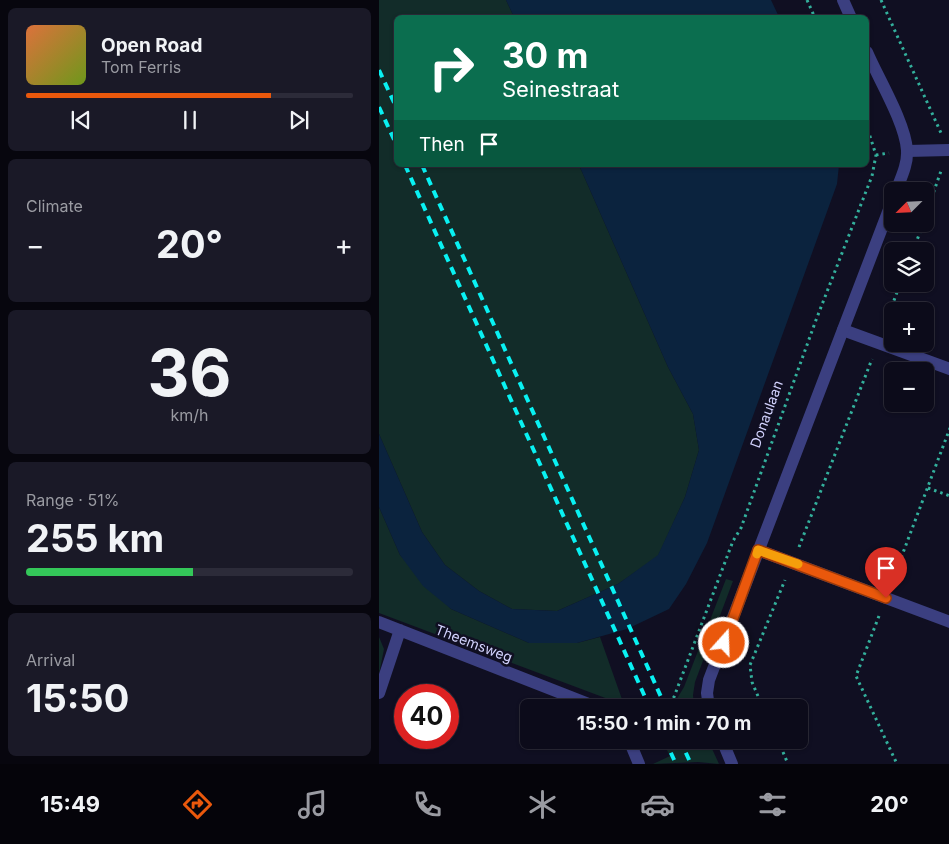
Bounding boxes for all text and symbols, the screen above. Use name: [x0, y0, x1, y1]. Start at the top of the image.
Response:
text: Open Road: [101, 34, 202, 57]
text: 30 m: [502, 34, 588, 76]
icon: right: [419, 35, 484, 100]
text: Tom Ferris: [101, 57, 181, 77]
text: Seinestraat: [502, 76, 619, 102]
icon: previous: [67, 106, 95, 134]
icon: pause: [176, 106, 204, 134]
icon: next: [285, 106, 313, 134]
icon: arrive: [475, 130, 503, 158]
text: Then: [419, 133, 465, 156]
north arrow: [884, 182, 934, 232]
map controls: [884, 182, 934, 412]
text: Climate: [26, 196, 83, 216]
text: 20°: [156, 221, 223, 267]
text: −: [26, 228, 45, 262]
text: +: [334, 228, 353, 262]
button: layers: [884, 242, 934, 292]
button: +: [884, 302, 934, 352]
text: 36: [147, 333, 232, 412]
button: −: [884, 362, 934, 412]
street label: Donaulaan: [746, 378, 786, 450]
text: km/h: [170, 405, 209, 425]
text: Range · 51%: [26, 490, 119, 510]
text: 255 km: [26, 515, 164, 561]
pin: [865, 547, 907, 598]
icon: arrive: [872, 554, 900, 582]
position arrow: [697, 616, 749, 668]
street label: Theemsweg: [433, 621, 515, 665]
text: Arrival: [26, 650, 75, 670]
text: 15:50: [26, 675, 129, 721]
speed limit sign: 40: [394, 684, 459, 749]
text: 15:50 · 1 min · 70 m: [577, 712, 751, 735]
icon: directions: [180, 787, 215, 822]
icon: music: [295, 787, 330, 822]
icon: phone: [410, 787, 445, 822]
icon: climate: [525, 787, 560, 822]
icon: car: [640, 787, 675, 822]
icon: filters: [755, 787, 790, 822]
text: 15:49: [40, 791, 100, 817]
text: 20°: [870, 791, 909, 817]

